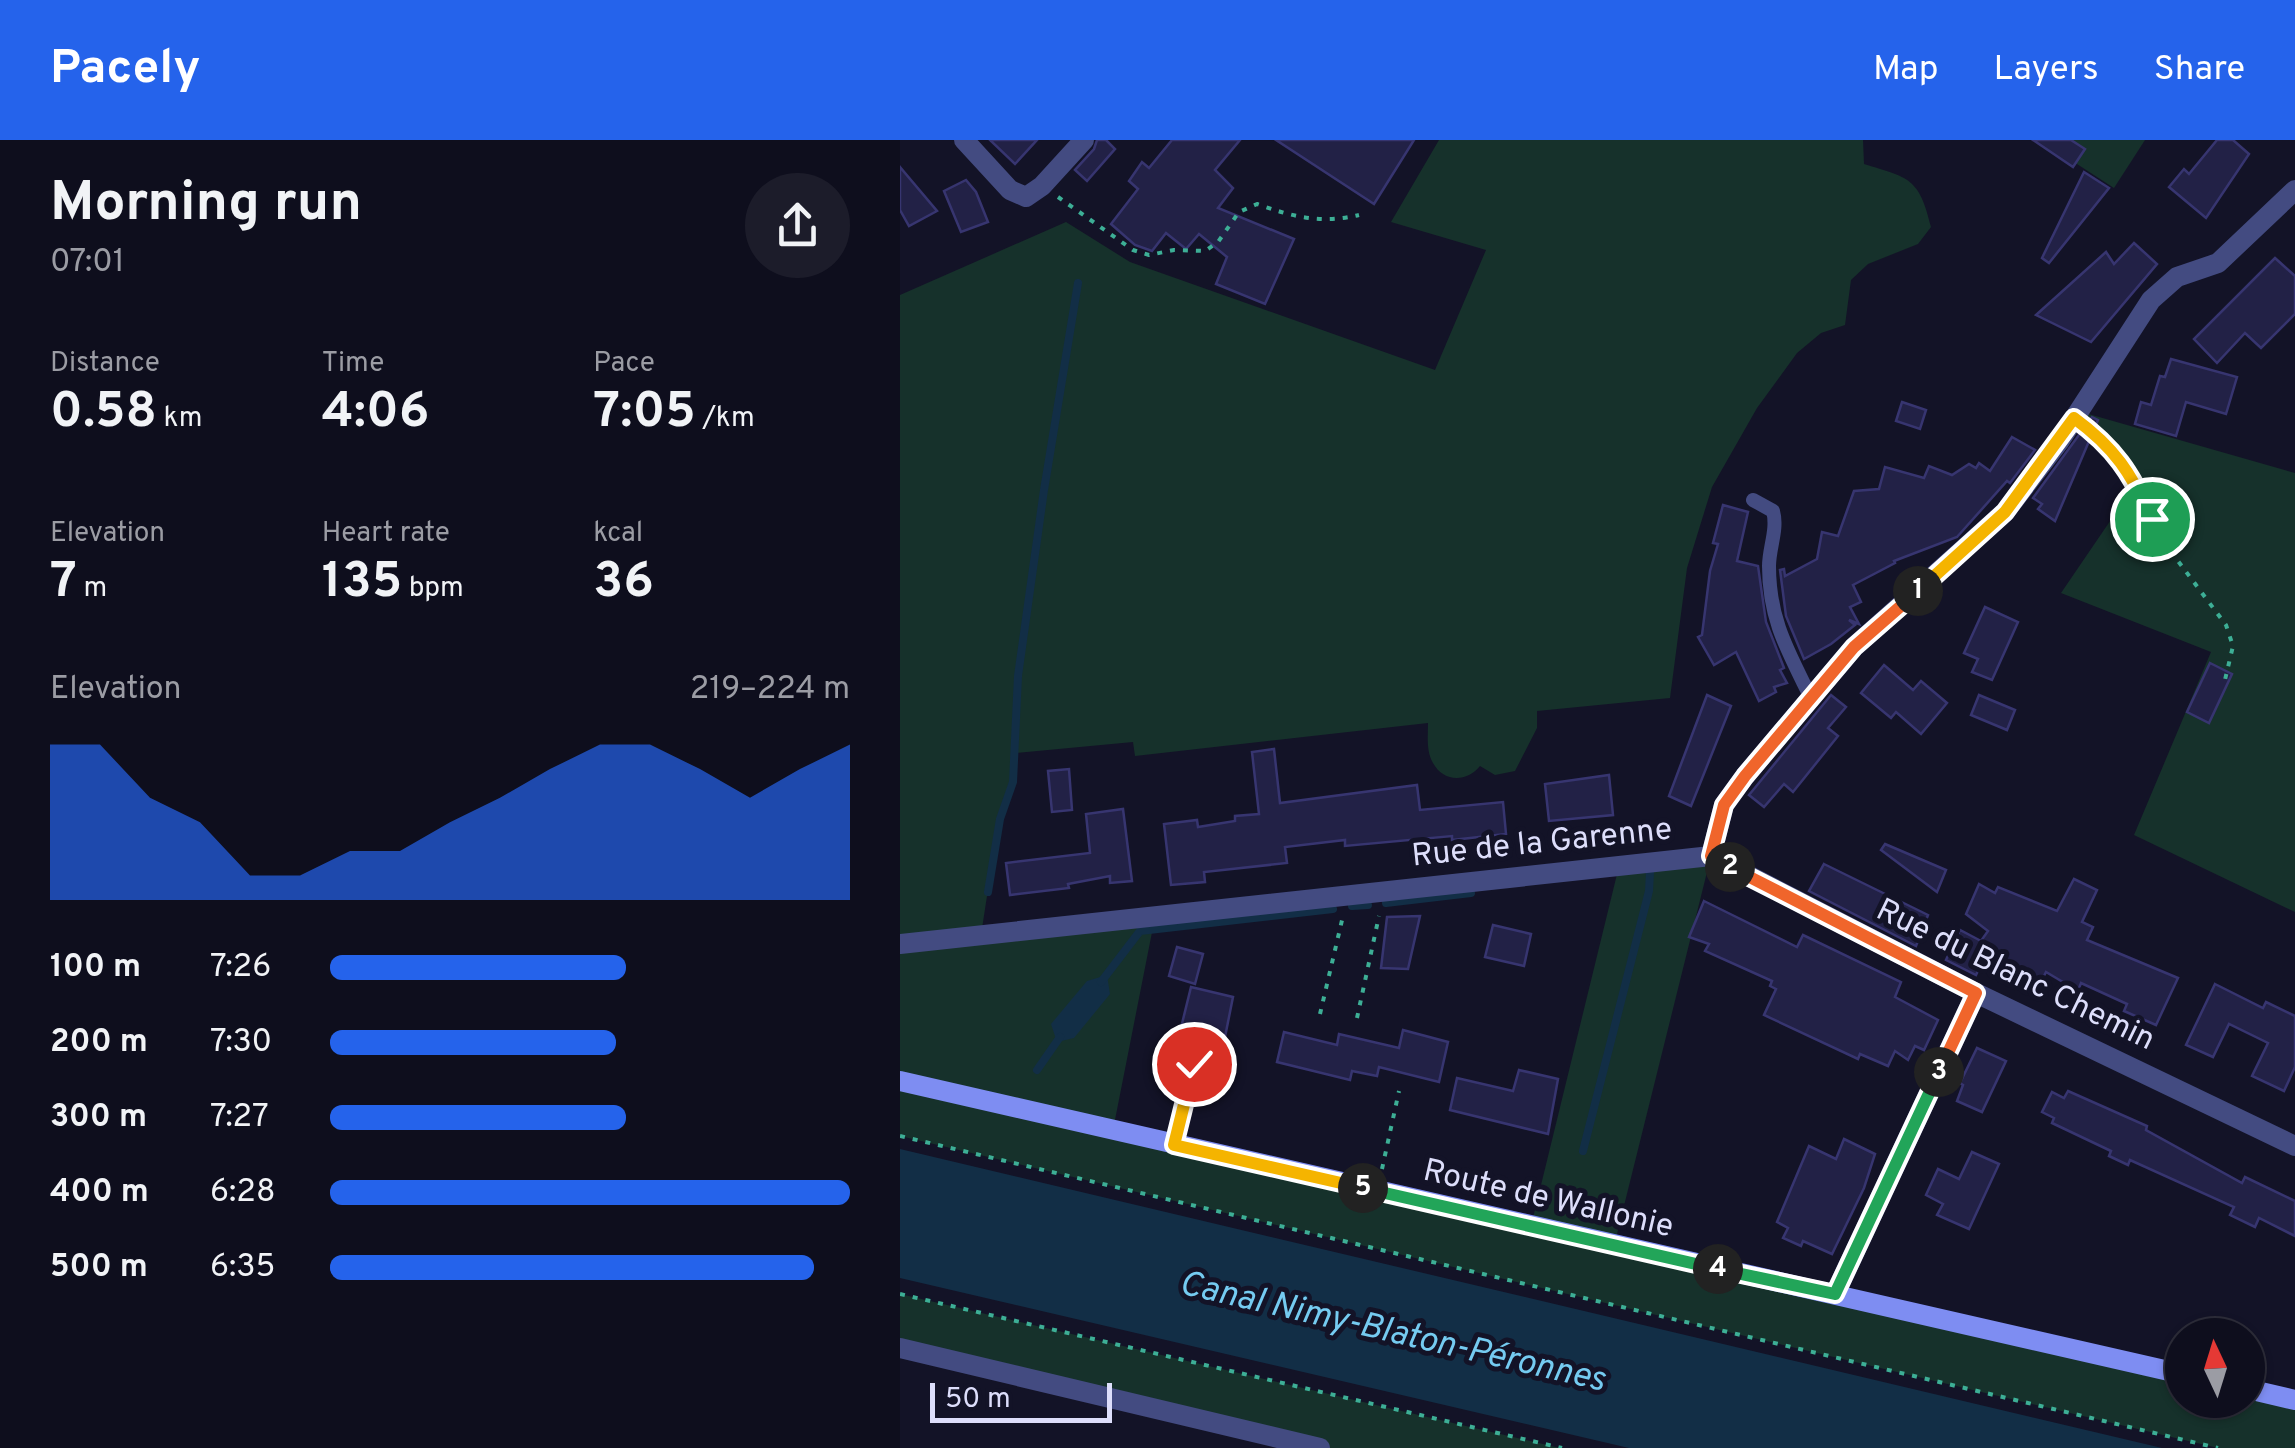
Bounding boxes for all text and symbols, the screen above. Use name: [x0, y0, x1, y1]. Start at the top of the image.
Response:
text: Pacely: [50, 40, 200, 100]
text: Map: [1873, 48, 1939, 92]
text: Layers: [1994, 48, 2099, 92]
text: Share: [2154, 48, 2245, 92]
text: Morning run: [50, 170, 362, 240]
button: share: [745, 173, 850, 278]
text: 07:01: [50, 243, 125, 283]
text: Distance: [50, 346, 160, 382]
text: Time: [322, 346, 384, 382]
text: Pace: [593, 346, 655, 382]
text: 0.58: [50, 382, 157, 445]
text: 4:06: [322, 382, 430, 445]
text: 7:05: [593, 382, 696, 445]
text: km: [157, 401, 202, 437]
text: /km: [696, 401, 755, 437]
pin: [2110, 477, 2195, 562]
icon: arrive: [2125, 492, 2180, 547]
text: Elevation: [50, 516, 165, 552]
text: Heart rate: [322, 516, 450, 552]
text: kcal: [593, 516, 643, 552]
text: 7: [50, 552, 77, 615]
text: 135: [322, 552, 402, 615]
text: 36: [593, 552, 654, 615]
pin: 1: [1893, 566, 1943, 616]
text: m: [77, 571, 107, 607]
text: bpm: [402, 571, 464, 607]
text: 1: [1912, 573, 1924, 609]
text: Elevation: [50, 670, 182, 710]
text: 219–224 m: [690, 670, 850, 710]
street label: Rue de la Garenne: [1410, 810, 1674, 878]
pin: 2: [1705, 842, 1755, 892]
text: 2: [1721, 849, 1739, 885]
street label: Rue du Blanc Chemin: [1869, 891, 2161, 1061]
text: 100 m: [50, 948, 141, 988]
text: 7:26: [210, 948, 271, 988]
pin: [1152, 1022, 1237, 1107]
text: 200 m: [50, 1023, 148, 1063]
text: 7:30: [210, 1023, 272, 1063]
icon: check: [1167, 1037, 1222, 1092]
pin: 3: [1914, 1047, 1964, 1097]
text: 3: [1931, 1054, 1947, 1090]
text: 300 m: [50, 1098, 147, 1138]
text: 7:27: [210, 1098, 269, 1138]
street label: Route de Wallonie: [1419, 1152, 1677, 1248]
pin: 5: [1338, 1163, 1388, 1213]
text: 5: [1354, 1170, 1372, 1206]
text: 400 m: [50, 1173, 149, 1213]
text: 6:28: [210, 1173, 275, 1213]
pin: 4: [1693, 1244, 1743, 1294]
text: 500 m: [50, 1248, 148, 1288]
text: 6:35: [210, 1248, 275, 1288]
text: 4: [1709, 1251, 1727, 1287]
water label: Canal Nimy-Blaton-Péronnes: [1175, 1262, 1611, 1404]
north arrow: [2165, 1318, 2265, 1418]
map controls: [2165, 1318, 2265, 1418]
scale bar: [930, 1378, 1112, 1422]
text: 50 m: [945, 1382, 1011, 1418]

